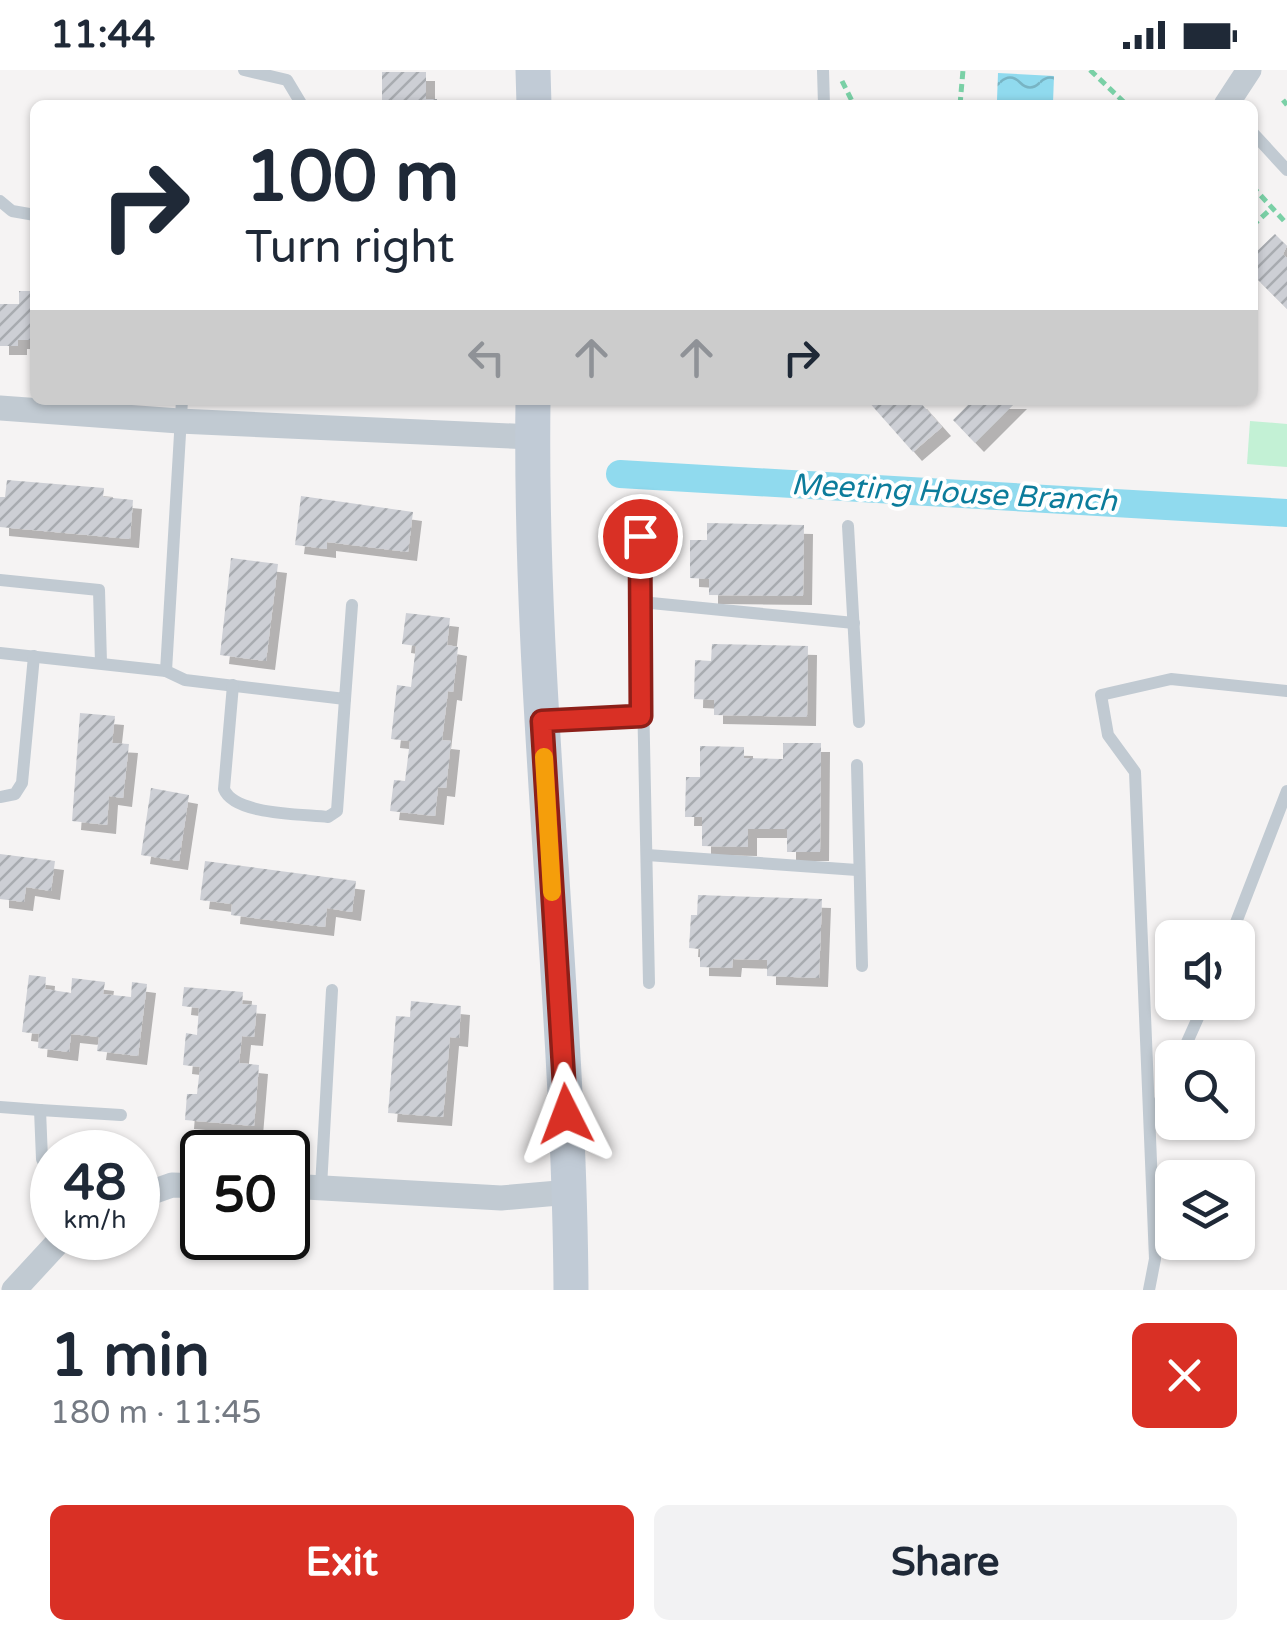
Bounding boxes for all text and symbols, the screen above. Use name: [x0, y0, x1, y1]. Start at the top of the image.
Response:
text: 11:44: [50, 12, 155, 58]
text: 100 m: [245, 136, 459, 220]
icon: right: [80, 140, 210, 270]
text: Turn right: [245, 221, 454, 275]
icon: left: [459, 330, 514, 385]
icon: ahead: [564, 330, 619, 385]
icon: ahead: [669, 330, 724, 385]
icon: right: [774, 330, 829, 385]
water label: Meeting House Branch: [790, 466, 1118, 520]
pin: [598, 494, 683, 579]
icon: arrive: [613, 509, 668, 564]
map controls: [1155, 920, 1255, 1260]
button: sound: [1155, 920, 1255, 1020]
button: search: [1155, 1040, 1255, 1140]
position arrow: [514, 1062, 618, 1166]
speed limit sign: 50: [180, 1130, 310, 1260]
text: 48: [64, 1153, 126, 1213]
button: layers: [1155, 1160, 1255, 1260]
text: km/h: [64, 1205, 126, 1235]
text: 1 min: [50, 1320, 210, 1392]
button: close: [1132, 1323, 1237, 1428]
text: 180 m · 11:45: [50, 1394, 262, 1432]
button: Exit: [50, 1505, 634, 1620]
button: Share: [654, 1505, 1237, 1620]

